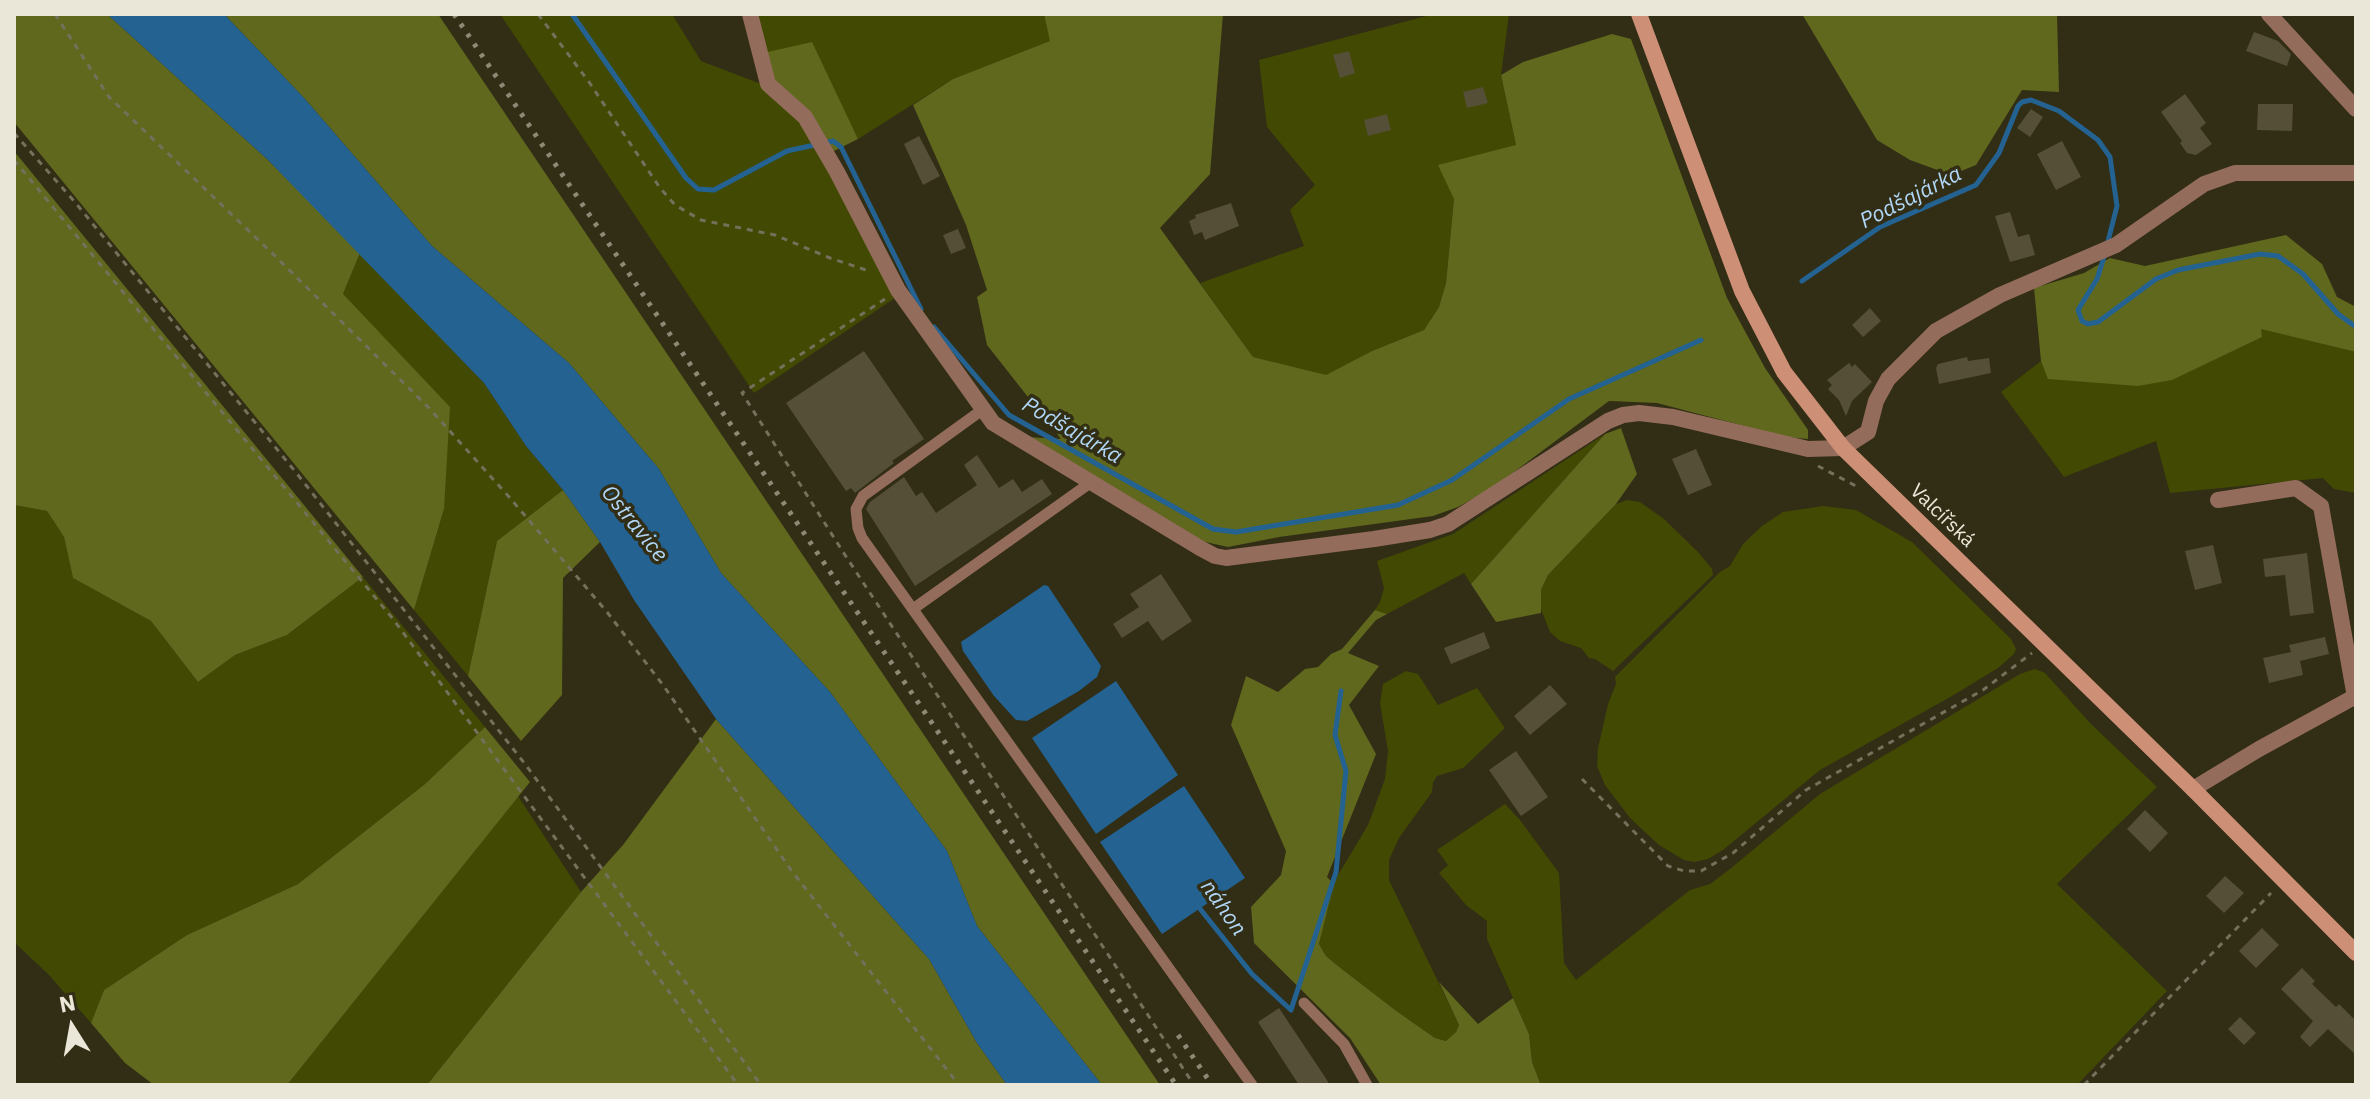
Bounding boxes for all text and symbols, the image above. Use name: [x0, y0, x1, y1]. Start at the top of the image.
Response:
water label: Podšajárka: [1856, 161, 1966, 235]
water label: Podšajárka: [1017, 392, 1127, 470]
street label: Valcířská: [1905, 479, 1979, 553]
water label: Ostravice: [595, 480, 673, 568]
water label: náhon: [1194, 875, 1252, 941]
north arrow: [32, 987, 112, 1067]
text: N: [57, 987, 78, 1019]

